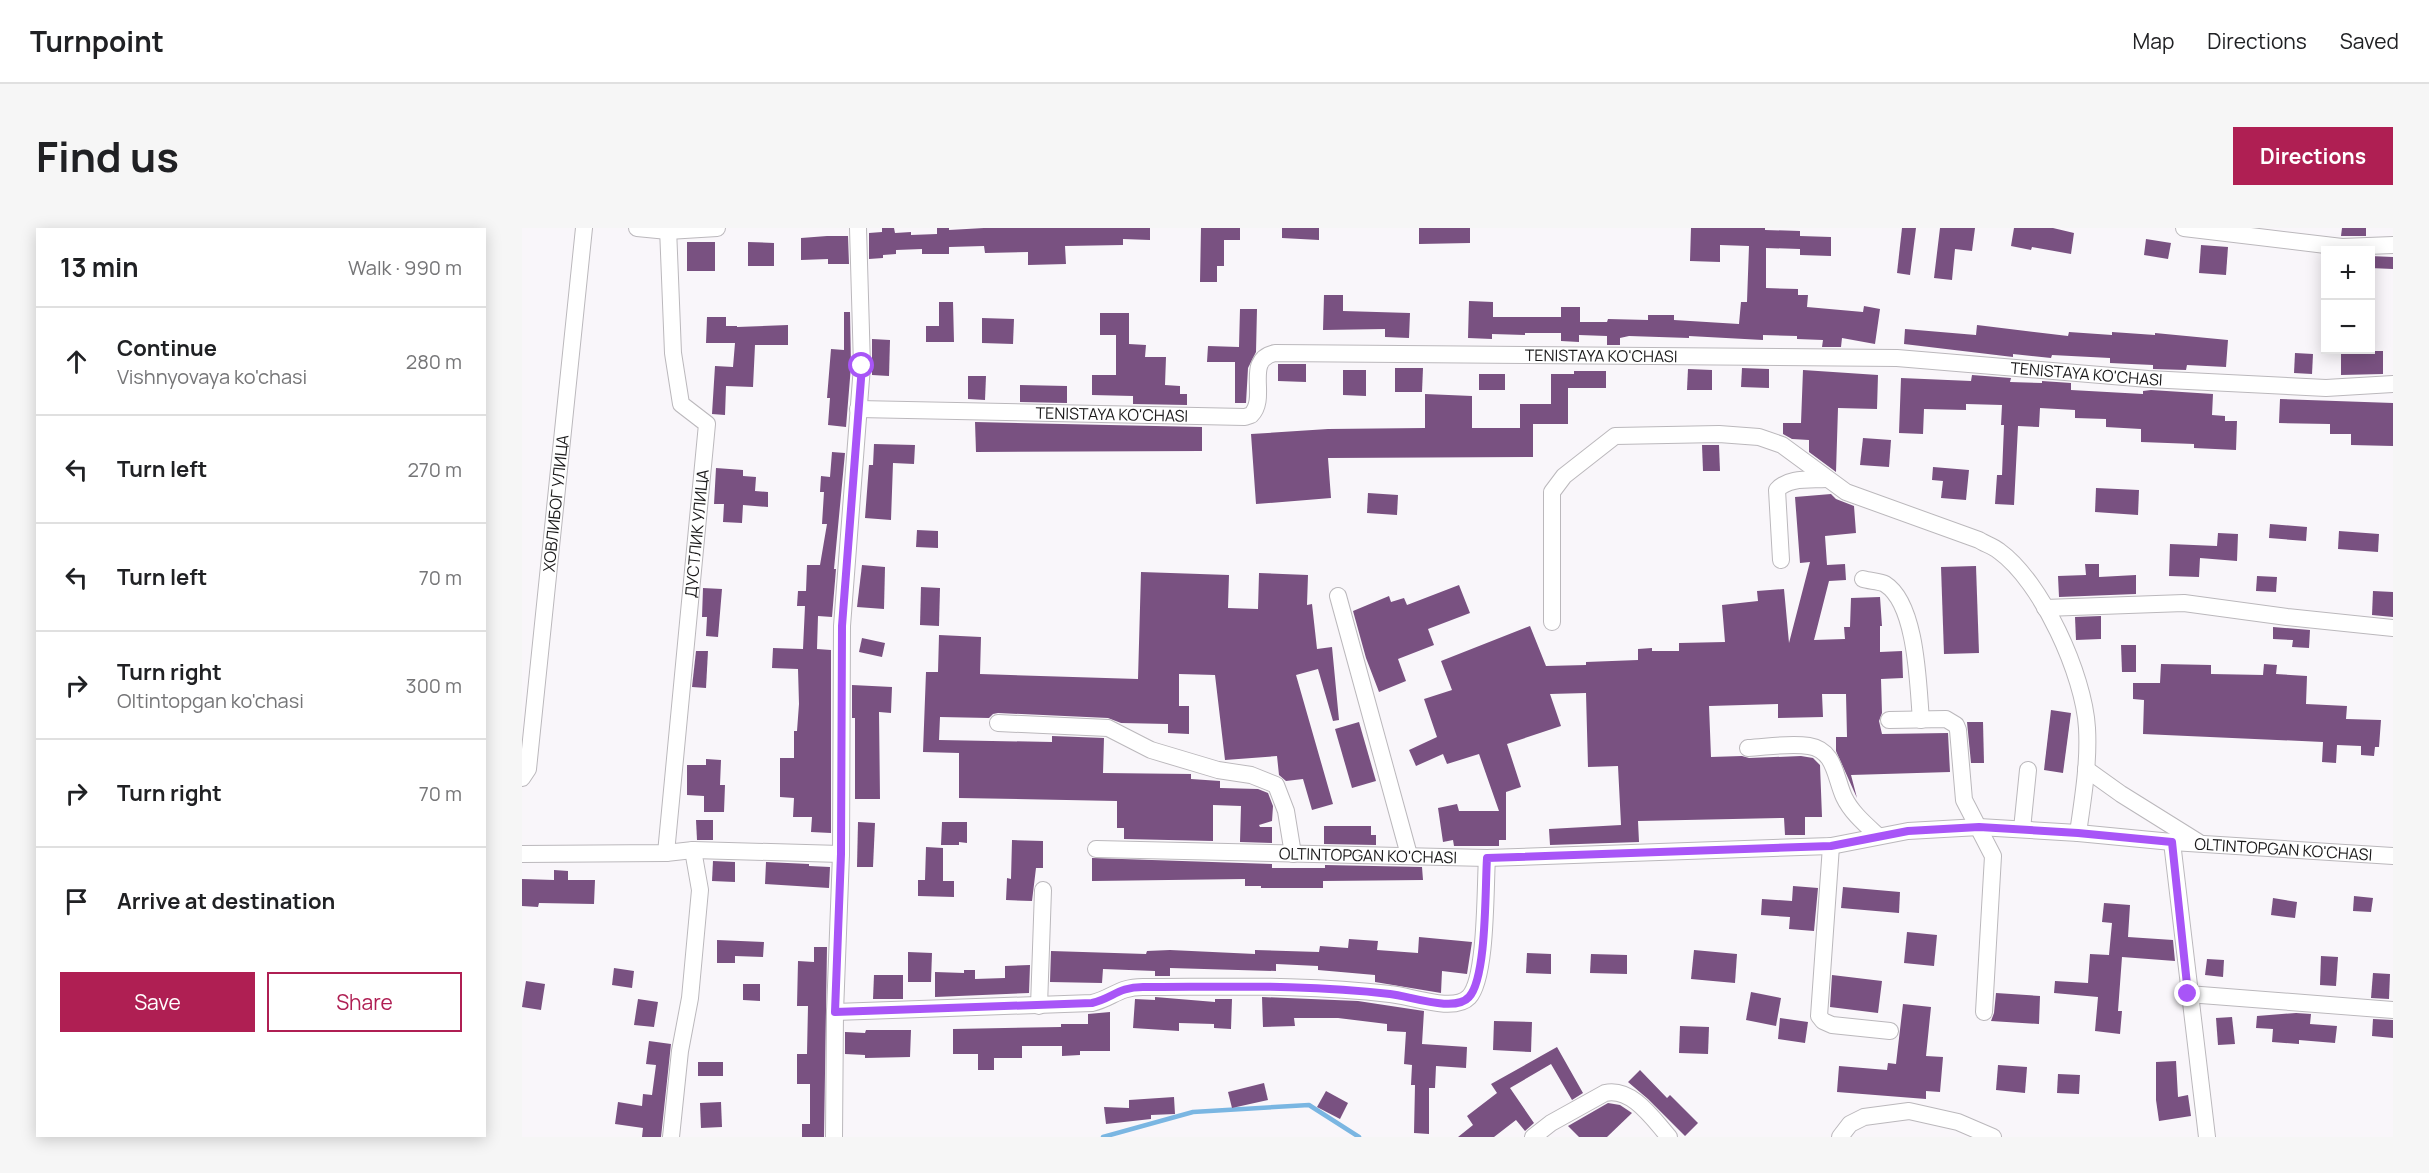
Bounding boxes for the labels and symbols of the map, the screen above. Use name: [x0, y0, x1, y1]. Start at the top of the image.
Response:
street label: TENISTAYA KO'CHASI: [1525, 344, 1678, 367]
route start: [848, 352, 874, 378]
street label: TENISTAYA KO'CHASI: [2010, 357, 2163, 391]
street label: TENISTAYA KO'CHASI: [1035, 402, 1188, 427]
street label: ХОВЛИБОГ УЛИЦА: [537, 434, 574, 573]
street label: ДУСТЛИК УЛИЦА: [679, 468, 714, 599]
street label: OLTINTOPGAN KO'CHASI: [2194, 832, 2373, 866]
street label: OLTINTOPGAN KO'CHASI: [1279, 842, 1457, 868]
route end: [2174, 980, 2200, 1006]

